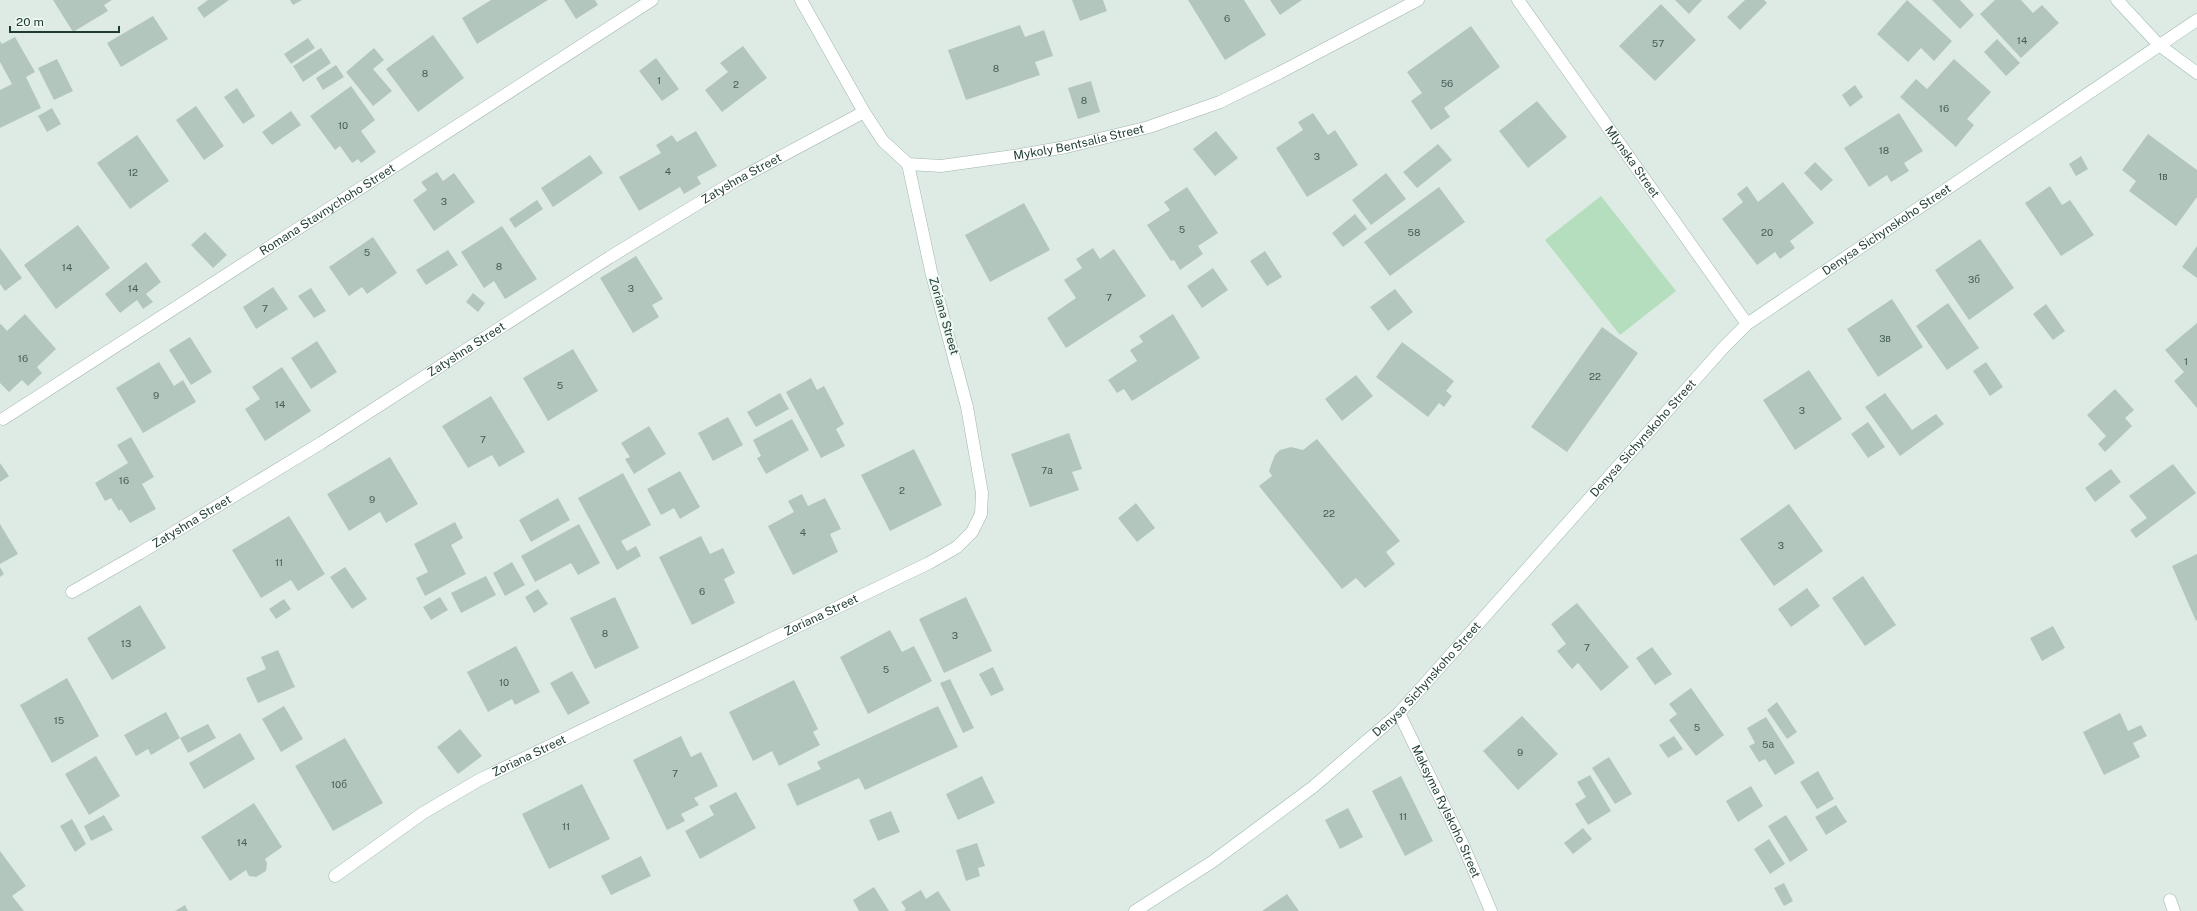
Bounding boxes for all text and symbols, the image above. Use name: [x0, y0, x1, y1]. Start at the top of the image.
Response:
scale bar: [10, 8, 119, 34]
house number: 6: [1224, 12, 1230, 24]
text: 20 m: [16, 15, 44, 29]
house number: 14: [2017, 34, 2027, 46]
house number: 57: [1652, 37, 1664, 49]
house number: 8: [993, 62, 999, 74]
house number: 8: [422, 67, 428, 79]
house number: 1: [657, 74, 661, 86]
house number: 56: [1441, 77, 1453, 89]
house number: 2: [733, 78, 739, 90]
house number: 8: [1081, 94, 1087, 106]
house number: 16: [1939, 102, 1949, 114]
house number: 10: [338, 119, 348, 131]
street label: Mykoly Bentsalia Street: [1013, 121, 1146, 163]
street label: Mlynska Street: [1602, 123, 1663, 201]
house number: 18: [1879, 144, 1889, 156]
street label: Zatyshna Street: [699, 150, 784, 207]
house number: 3: [1314, 150, 1320, 162]
street label: Romana Stavnychoho Street: [257, 161, 398, 258]
house number: 4: [665, 165, 671, 177]
house number: 12: [128, 166, 138, 178]
house number: 1в: [2158, 170, 2168, 182]
street label: Denysa Sichynskoho Street: [1820, 181, 1954, 278]
house number: 3: [441, 195, 447, 207]
house number: 5: [1179, 223, 1185, 235]
house number: 58: [1408, 226, 1420, 238]
house number: 20: [1761, 226, 1773, 238]
house number: 5: [364, 246, 370, 258]
house number: 8: [496, 260, 502, 272]
house number: 14: [62, 261, 72, 273]
house number: 3б: [1968, 273, 1980, 285]
street label: Zoriana Street: [926, 276, 962, 357]
house number: 14: [128, 282, 138, 294]
house number: 3: [628, 282, 634, 294]
house number: 7: [1106, 291, 1112, 303]
house number: 7: [262, 302, 268, 314]
street label: Zatyshna Street: [425, 319, 508, 380]
house number: 3в: [1879, 332, 1891, 344]
house number: 16: [18, 352, 28, 364]
house number: 1: [2184, 355, 2188, 367]
house number: 22: [1589, 370, 1601, 382]
street label: Denysa Sichynskoho Street: [1587, 376, 1699, 500]
house number: 5: [557, 379, 563, 391]
house number: 9: [153, 389, 159, 401]
house number: 14: [275, 398, 285, 410]
house number: 3: [1799, 404, 1805, 416]
house number: 7: [480, 433, 486, 445]
house number: 7а: [1041, 464, 1053, 476]
house number: 16: [119, 474, 129, 486]
house number: 2: [899, 484, 905, 496]
street label: Zatyshna Street: [150, 492, 234, 551]
house number: 9: [369, 493, 375, 505]
house number: 22: [1323, 507, 1335, 519]
house number: 4: [800, 526, 806, 538]
house number: 3: [1778, 539, 1784, 551]
house number: 11: [275, 556, 283, 568]
house number: 6: [699, 585, 705, 597]
street label: Zoriana Street: [782, 591, 861, 639]
street label: Denysa Sichynskoho Street: [1370, 619, 1484, 740]
house number: 8: [602, 627, 608, 639]
house number: 3: [952, 629, 958, 641]
house number: 13: [121, 637, 131, 649]
house number: 7: [1584, 641, 1590, 653]
house number: 5: [883, 663, 889, 675]
house number: 10: [499, 676, 509, 688]
house number: 15: [54, 714, 64, 726]
house number: 5: [1694, 721, 1700, 733]
street label: Zoriana Street: [490, 732, 569, 779]
house number: 5а: [1762, 738, 1774, 750]
street label: Maksyma Rylskoho Street: [1409, 743, 1483, 880]
house number: 9: [1517, 746, 1523, 758]
house number: 7: [672, 767, 678, 779]
house number: 10б: [331, 778, 347, 790]
house number: 11: [1399, 810, 1407, 822]
house number: 11: [562, 820, 570, 832]
house number: 14: [237, 836, 247, 848]

